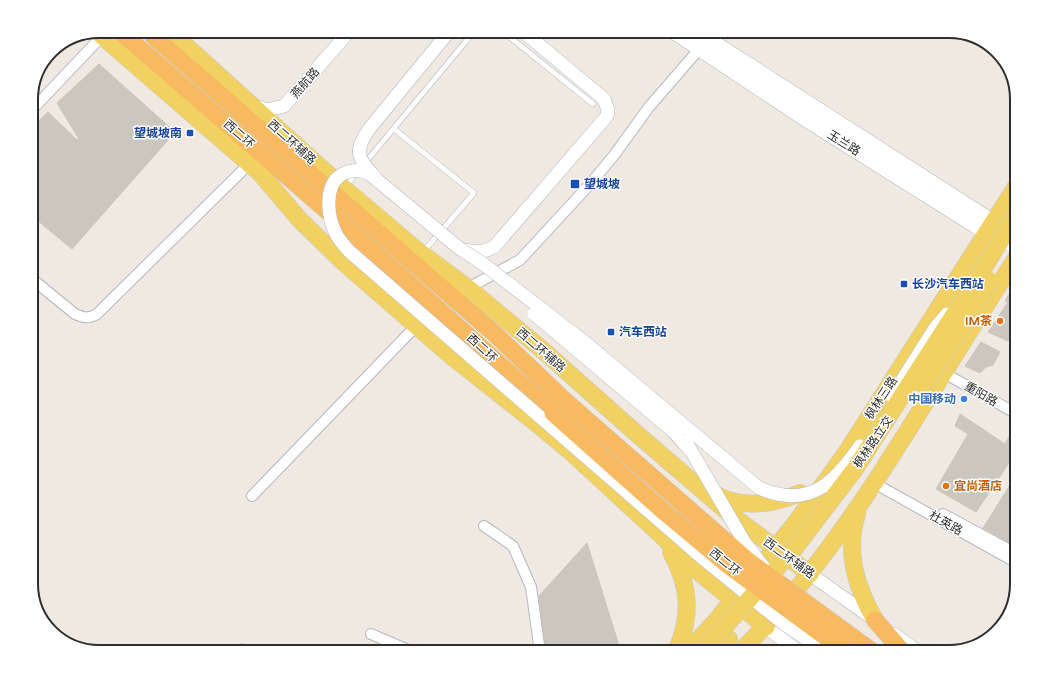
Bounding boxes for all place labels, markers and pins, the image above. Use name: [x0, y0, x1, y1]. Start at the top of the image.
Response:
place label: 望城坡南: [134, 126, 182, 140]
marker: 望城坡南: [185, 128, 195, 138]
place label: 望城坡: [584, 177, 620, 191]
marker: 望城坡: [569, 178, 581, 190]
place label: 长沙汽车西站: [912, 277, 984, 291]
marker: 长沙汽车西站: [899, 279, 909, 289]
place label: IM茶: [965, 314, 992, 328]
marker: IM茶: [995, 316, 1005, 326]
place label: 汽车西站: [619, 325, 667, 339]
marker: 汽车西站: [606, 327, 616, 337]
place label: 中国移动: [908, 392, 956, 406]
marker: 中国移动: [959, 394, 969, 404]
place label: 宜尚酒店: [954, 479, 1002, 493]
marker: 宜尚酒店: [941, 481, 951, 491]

